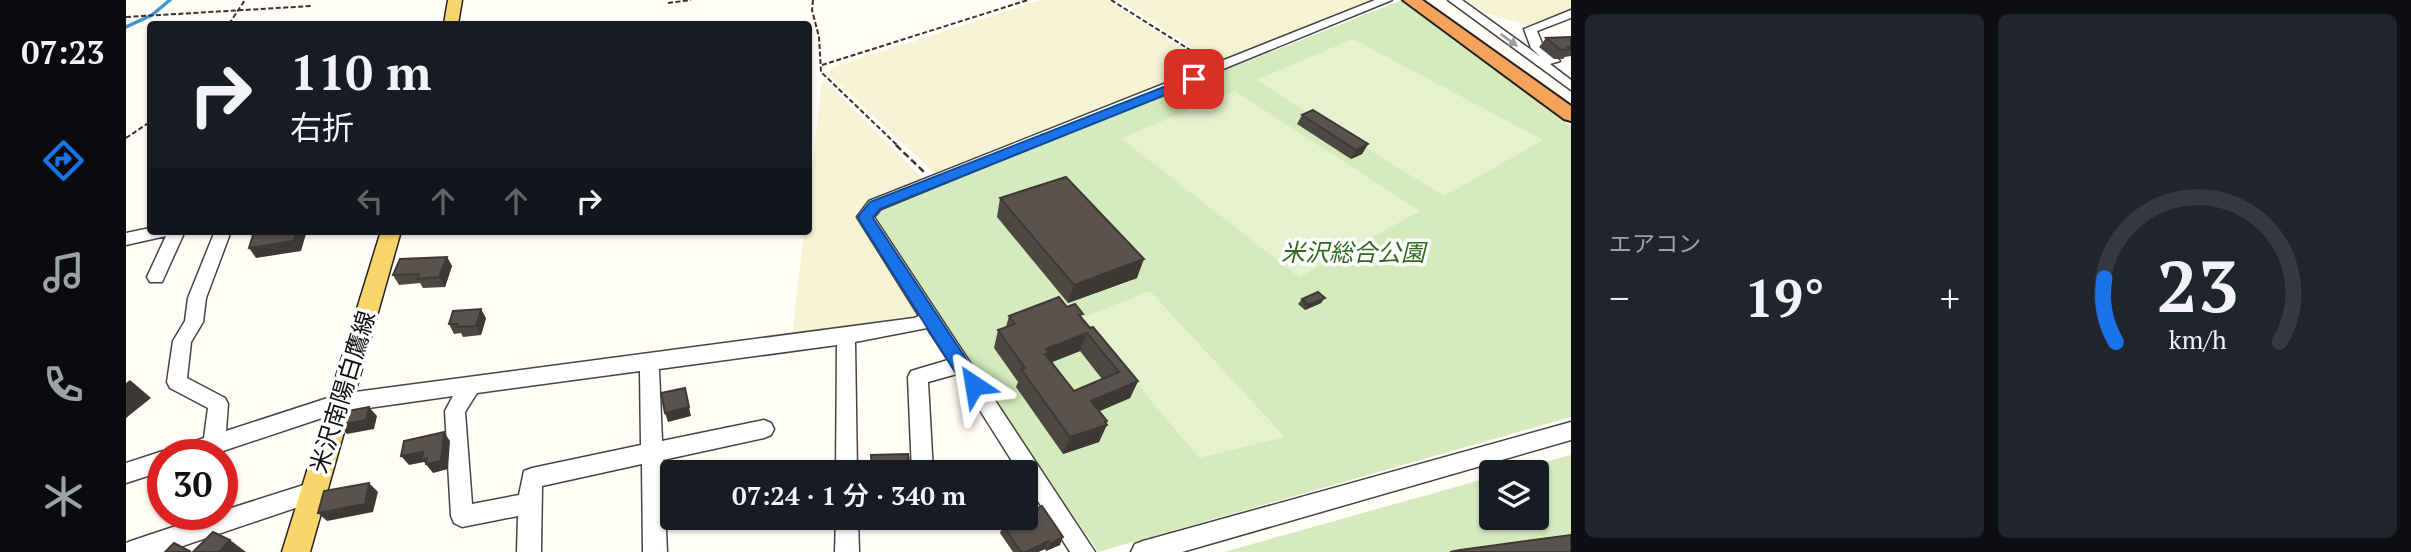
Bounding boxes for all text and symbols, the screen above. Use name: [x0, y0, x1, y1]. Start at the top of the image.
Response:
text: 07:23: [21, 31, 105, 73]
one-way arrow: [1500, 33, 1518, 47]
text: 110 m: [290, 39, 432, 104]
icon: right: [175, 49, 266, 140]
pin: [1164, 49, 1224, 109]
icon: arrive: [1175, 60, 1213, 98]
text: 右折: [290, 106, 354, 148]
icon: directions: [39, 136, 88, 185]
icon: left: [351, 182, 389, 220]
icon: ahead: [424, 182, 462, 220]
icon: ahead: [497, 182, 535, 220]
icon: right: [570, 182, 608, 220]
text: エアコン: [1609, 228, 1701, 259]
park label: 米沢総合公園: [1281, 236, 1428, 268]
text: 23: [2156, 236, 2239, 333]
icon: music: [39, 248, 88, 297]
text: 19°: [1744, 263, 1825, 332]
text: −: [1609, 273, 1629, 323]
text: +: [1940, 273, 1960, 323]
street label: 米沢南陽白鷹線: [302, 307, 382, 477]
text: km/h: [2169, 323, 2227, 356]
position arrow: [937, 348, 1011, 422]
icon: phone: [39, 360, 88, 409]
speed limit sign: 30: [147, 439, 238, 530]
map controls: [1479, 460, 1549, 530]
button: layers: [1479, 460, 1549, 530]
icon: climate: [39, 472, 88, 521]
text: 07:24 · 1 分 · 340 m: [732, 478, 966, 512]

